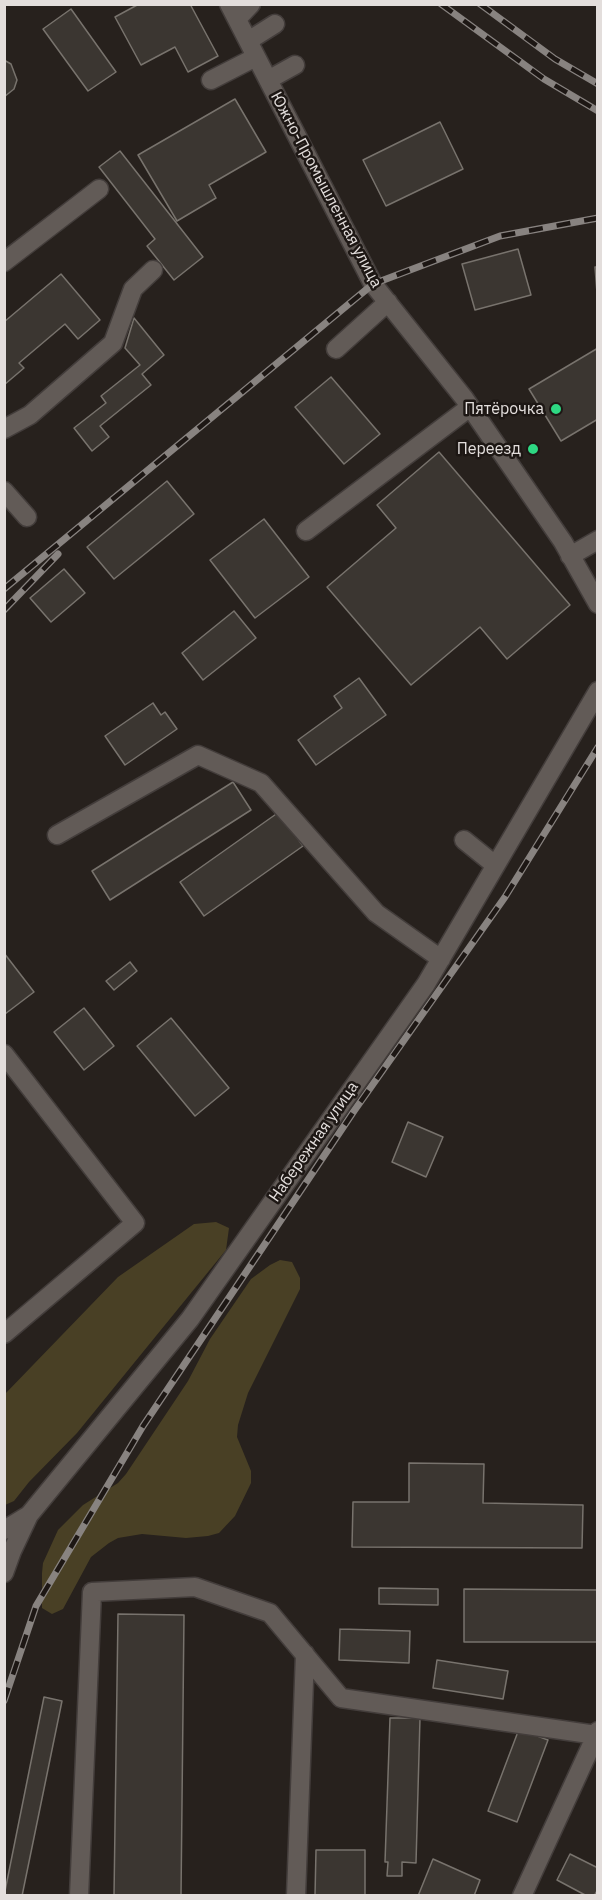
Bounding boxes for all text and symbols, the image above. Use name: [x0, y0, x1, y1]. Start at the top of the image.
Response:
street label: Южно-Промышленная улица: [266, 89, 386, 291]
place label: Пятёрочка: [464, 399, 544, 419]
marker: Пятёрочка: [549, 402, 563, 416]
place label: Переезд: [457, 439, 521, 459]
marker: Переезд: [526, 442, 540, 456]
street label: Набережная улица: [265, 1078, 363, 1206]

